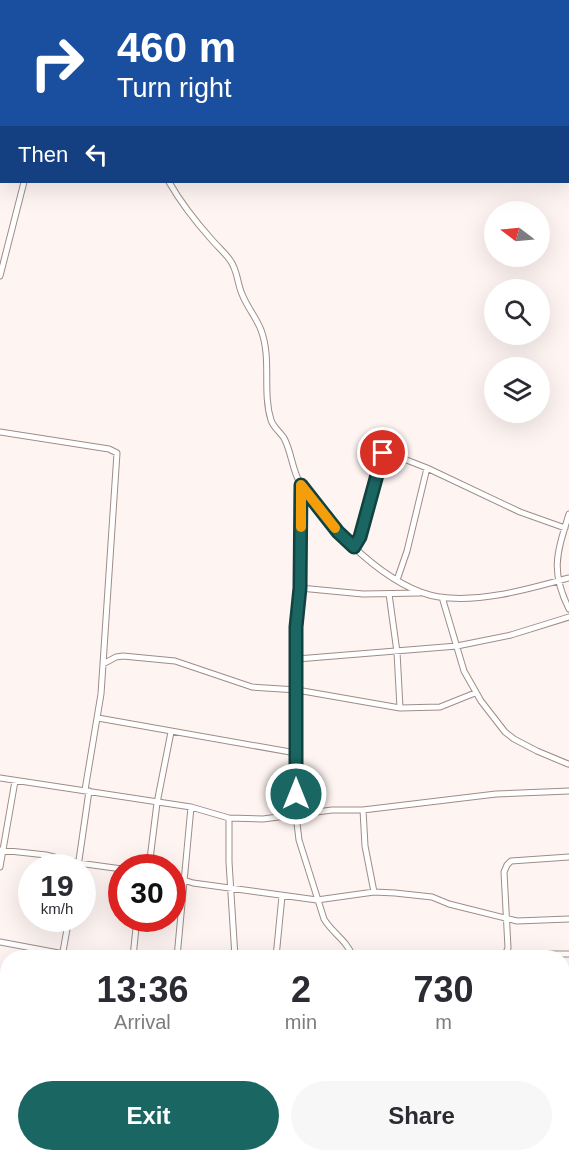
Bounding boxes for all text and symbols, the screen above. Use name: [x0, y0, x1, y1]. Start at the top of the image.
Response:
icon: right: [18, 24, 96, 102]
text: 460 m: [117, 24, 236, 71]
text: Turn right: [117, 73, 232, 103]
icon: left: [80, 138, 113, 171]
text: Then: [18, 142, 68, 167]
north arrow: [484, 201, 550, 267]
map controls: [484, 201, 550, 423]
button: search: [484, 279, 550, 345]
button: layers: [484, 357, 550, 423]
pin: [357, 427, 408, 478]
icon: arrive: [366, 436, 399, 469]
position arrow: [264, 762, 328, 826]
speed limit sign: 30: [108, 854, 186, 932]
text: 19: [40, 869, 74, 902]
text: km/h: [41, 900, 73, 917]
text: 13:36: [96, 969, 188, 1010]
text: 2: [291, 969, 311, 1010]
text: 730: [413, 969, 474, 1010]
text: Arrival: [114, 1011, 171, 1033]
text: min: [285, 1011, 317, 1033]
text: m: [435, 1011, 452, 1033]
button: Exit: [18, 1081, 279, 1150]
button: Share: [291, 1081, 552, 1150]

